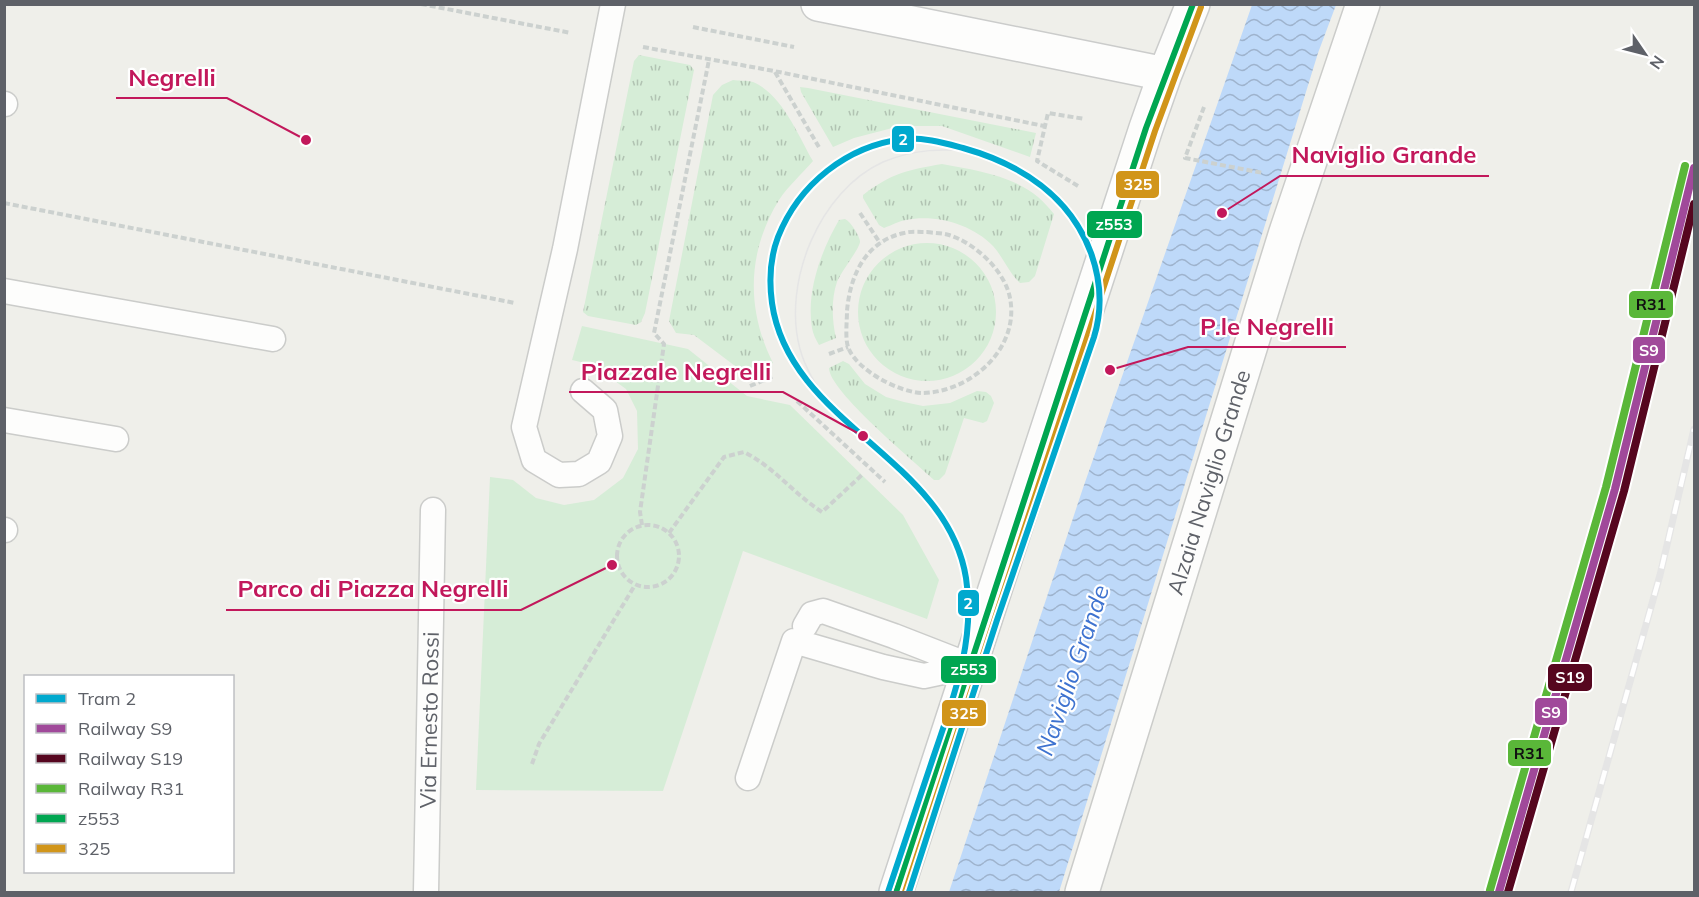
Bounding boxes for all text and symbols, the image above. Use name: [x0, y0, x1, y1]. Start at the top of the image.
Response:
north arrow: [1615, 24, 1675, 84]
text: N: [1646, 52, 1669, 73]
callout: Negrelli: [116, 56, 227, 98]
text: Negrelli: [128, 62, 216, 92]
line badge: 2: [891, 125, 915, 153]
text: 2: [898, 129, 908, 149]
callout: Naviglio Grande: [1280, 134, 1489, 176]
text: Naviglio Grande: [1292, 139, 1476, 169]
line badge: 325: [1115, 170, 1160, 199]
text: 325: [1124, 174, 1153, 194]
line badge: z553: [1086, 210, 1143, 239]
text: z553: [1095, 214, 1133, 234]
line badge: R31: [1628, 290, 1674, 319]
text: R31: [1636, 294, 1666, 314]
callout: P.le Negrelli: [1188, 305, 1346, 347]
text: P.le Negrelli: [1200, 311, 1334, 341]
line badge: S9: [1632, 336, 1666, 364]
text: S9: [1639, 340, 1659, 360]
callout: Piazzale Negrelli: [569, 350, 783, 392]
text: Piazzale Negrelli: [581, 356, 771, 386]
street label: Alzaia Naviglio Grande: [1161, 366, 1257, 598]
callout: Parco di Piazza Negrelli: [226, 568, 521, 610]
text: Parco di Piazza Negrelli: [237, 573, 509, 603]
water label: Naviglio Grande: [1029, 581, 1115, 759]
line badge: 2: [957, 589, 980, 617]
text: 2: [963, 593, 973, 613]
street label: Via Ernesto Rossi: [414, 631, 445, 809]
line badge: z553: [940, 655, 997, 684]
text: z553: [950, 659, 988, 679]
line badge: S19: [1547, 663, 1593, 692]
text: S19: [1555, 667, 1585, 687]
legend: [24, 675, 234, 873]
text: Tram 2: [78, 687, 136, 710]
line badge: S9: [1534, 697, 1568, 726]
line badge: 325: [941, 699, 987, 727]
text: S9: [1541, 702, 1561, 722]
text: 325: [950, 703, 979, 723]
text: Railway S9: [78, 717, 172, 740]
line badge: R31: [1507, 739, 1552, 767]
text: R31: [1514, 743, 1544, 763]
text: Railway S19: [78, 747, 183, 770]
text: Railway R31: [78, 777, 184, 800]
text: z553: [78, 807, 120, 830]
text: 325: [78, 837, 111, 860]

